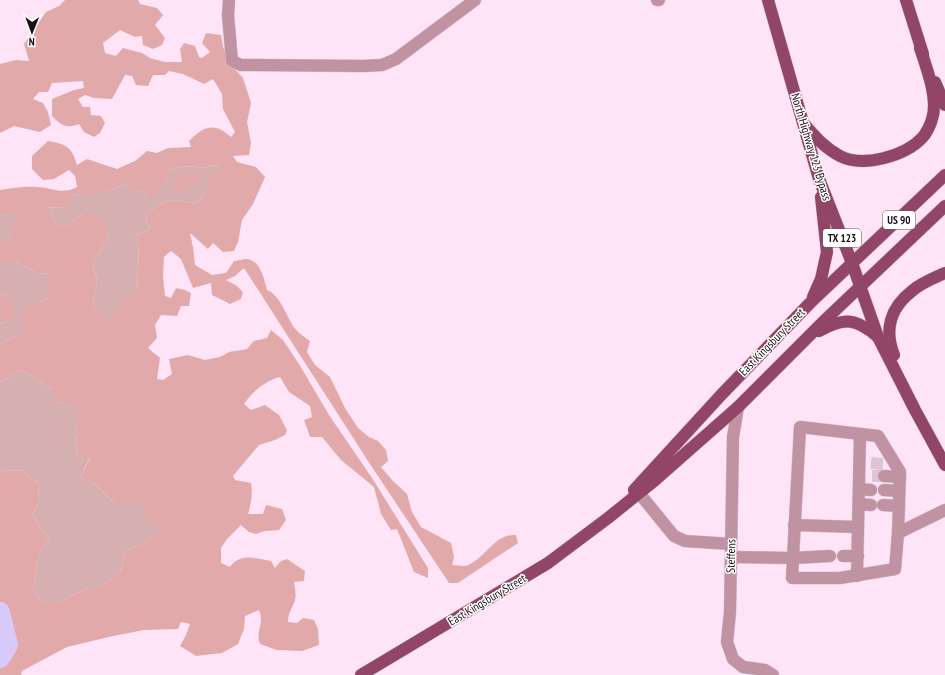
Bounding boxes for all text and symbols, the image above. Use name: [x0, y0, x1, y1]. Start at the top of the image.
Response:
north arrow: [12, 12, 52, 52]
text: N: [29, 35, 35, 49]
street label: North Highway 123 Bypass: [788, 91, 835, 202]
road number: US 90: [883, 211, 915, 229]
road number: TX 123: [823, 229, 861, 247]
street label: East Kingsbury Street: [736, 304, 808, 379]
street label: Steffens: [723, 539, 738, 573]
street label: East Kingsbury Street: [445, 570, 529, 629]

